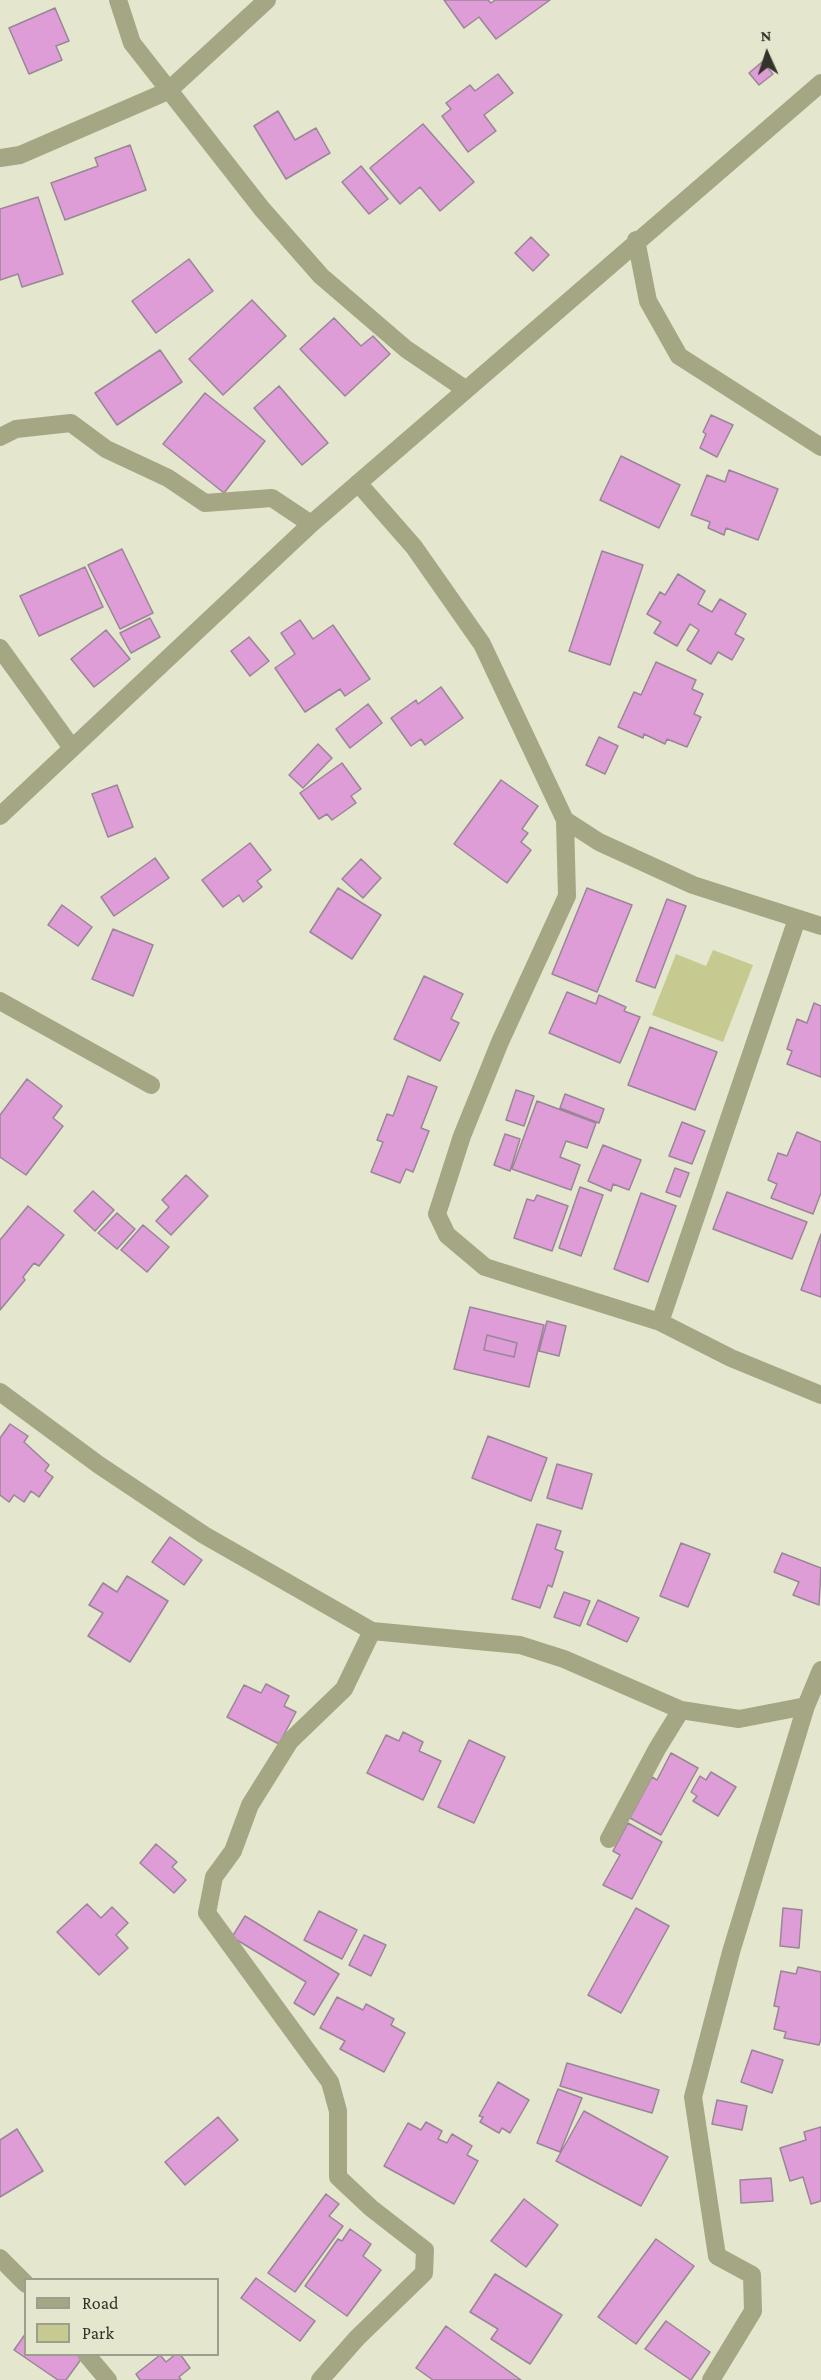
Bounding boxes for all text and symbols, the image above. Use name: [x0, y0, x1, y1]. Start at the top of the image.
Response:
north arrow: [737, 24, 797, 84]
text: N: [760, 27, 772, 44]
legend: [24, 2278, 219, 2356]
text: Road: [82, 2293, 119, 2313]
text: Park: [82, 2323, 114, 2343]

